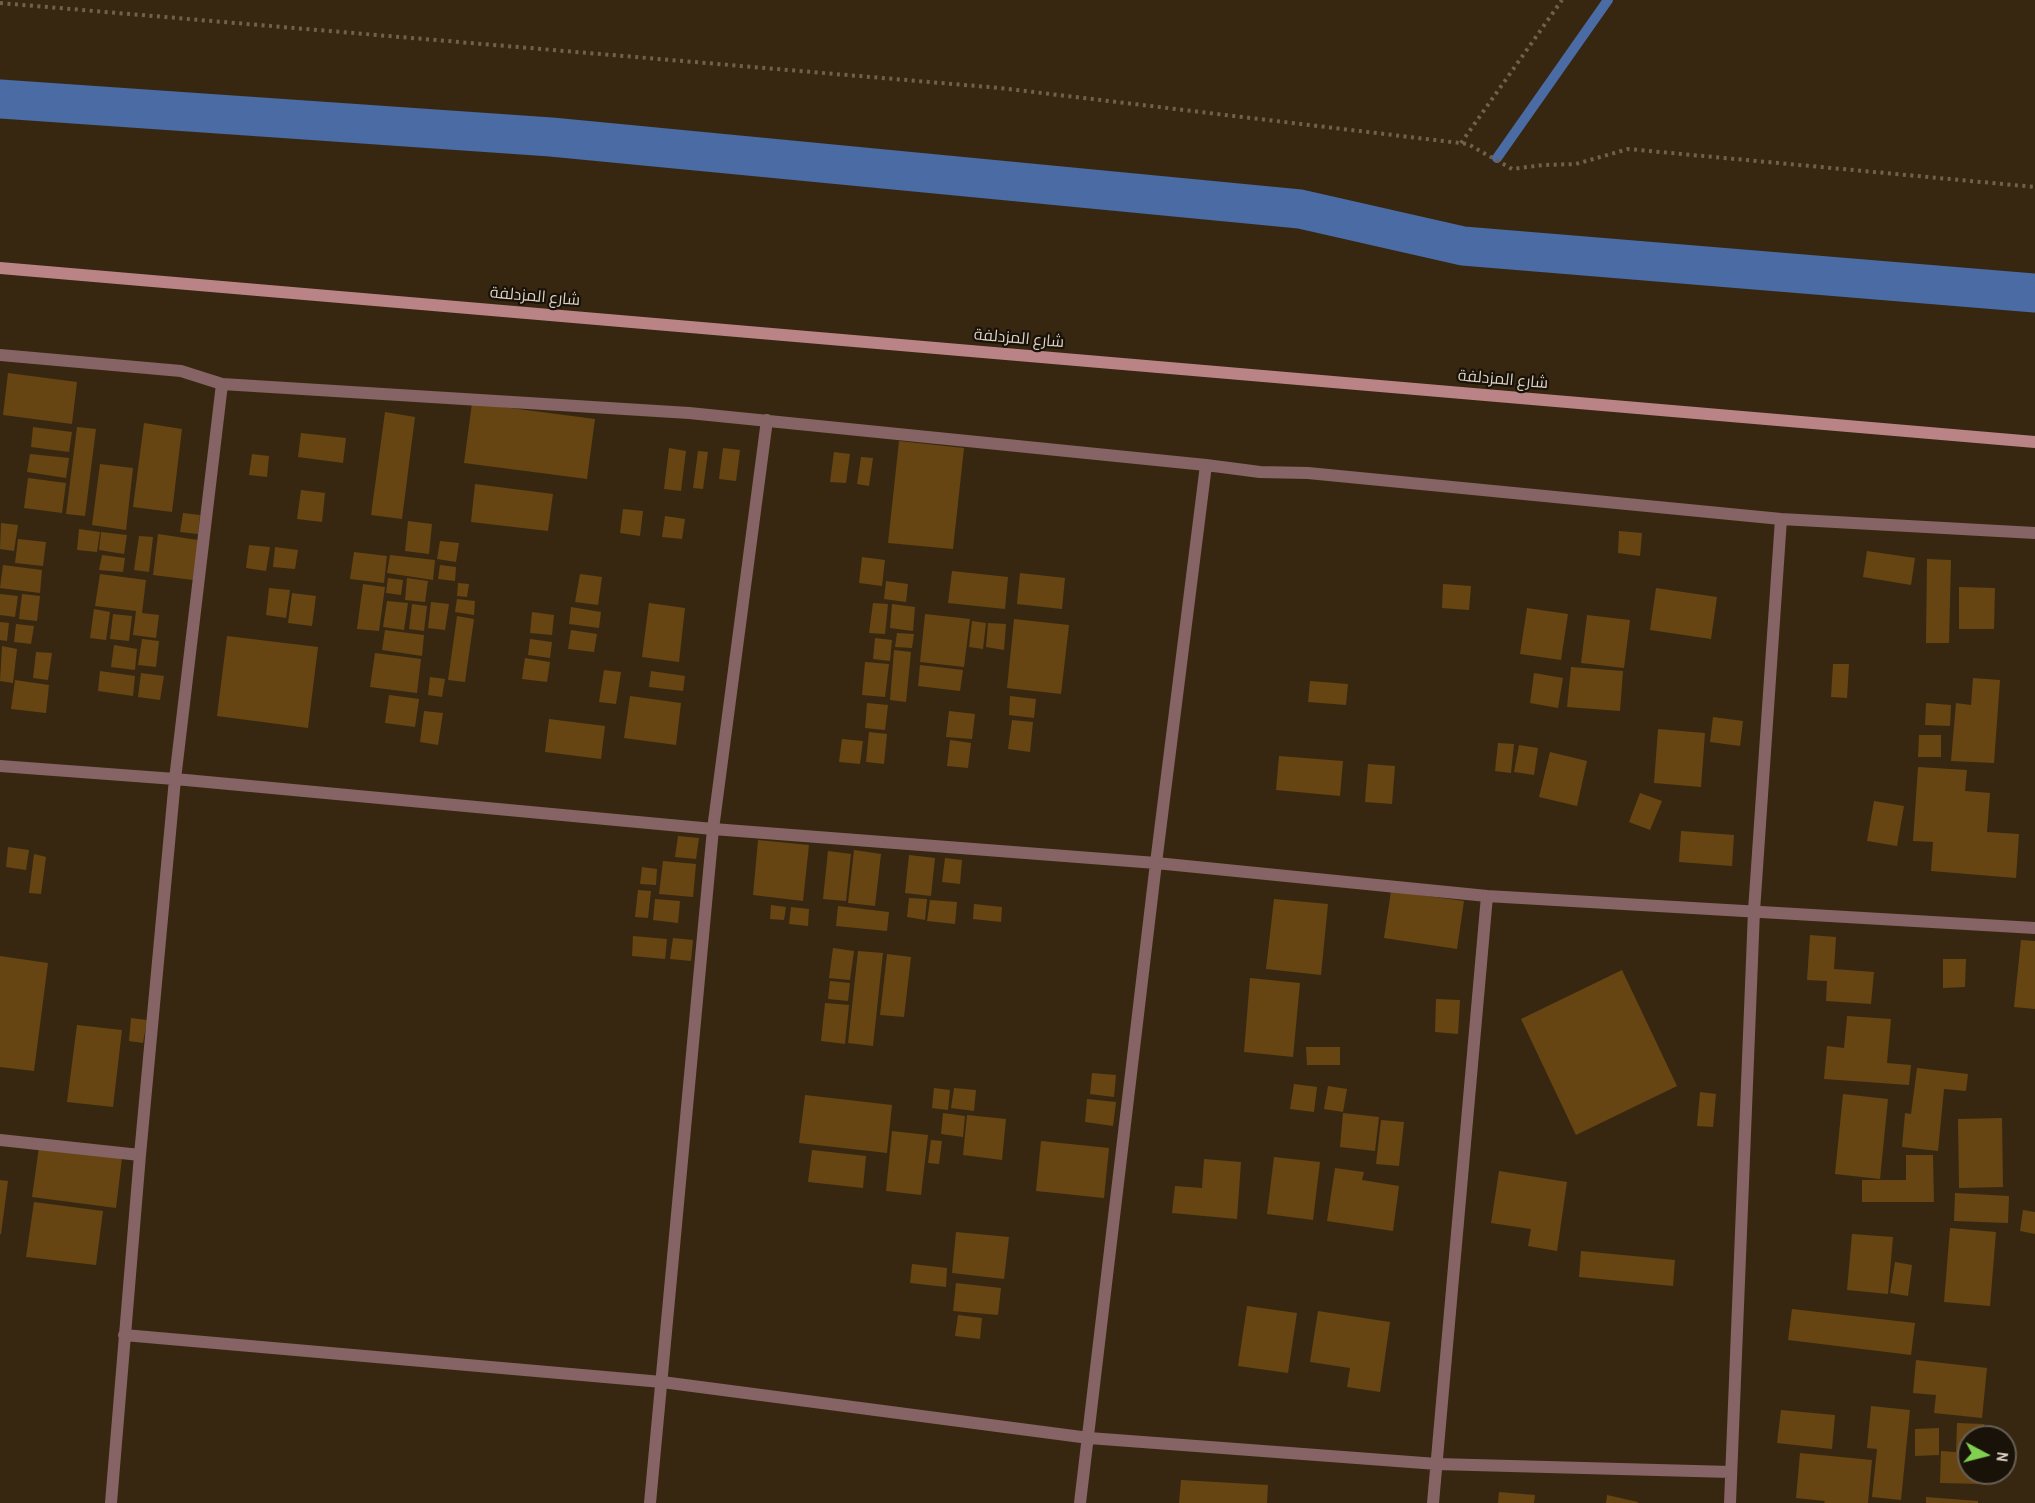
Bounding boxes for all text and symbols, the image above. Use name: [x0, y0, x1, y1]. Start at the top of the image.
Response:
street label: شارع المزدلفة: [489, 283, 581, 311]
street label: شارع المزدلفة: [973, 325, 1065, 353]
street label: شارع المزدلفة: [1457, 366, 1549, 394]
north arrow: [1957, 1425, 2017, 1485]
text: N: [1991, 1451, 2014, 1463]

